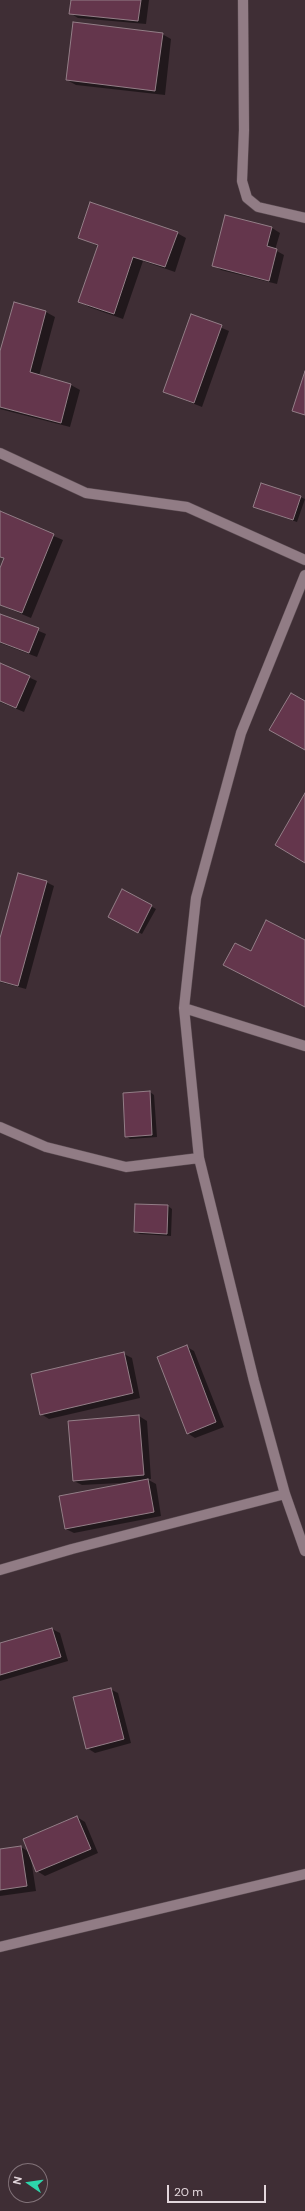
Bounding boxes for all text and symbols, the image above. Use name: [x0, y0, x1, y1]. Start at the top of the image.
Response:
north arrow: [8, 2163, 48, 2203]
text: N: [10, 2175, 25, 2186]
scale bar: [169, 2177, 268, 2203]
text: 20 m: [174, 2184, 203, 2200]

